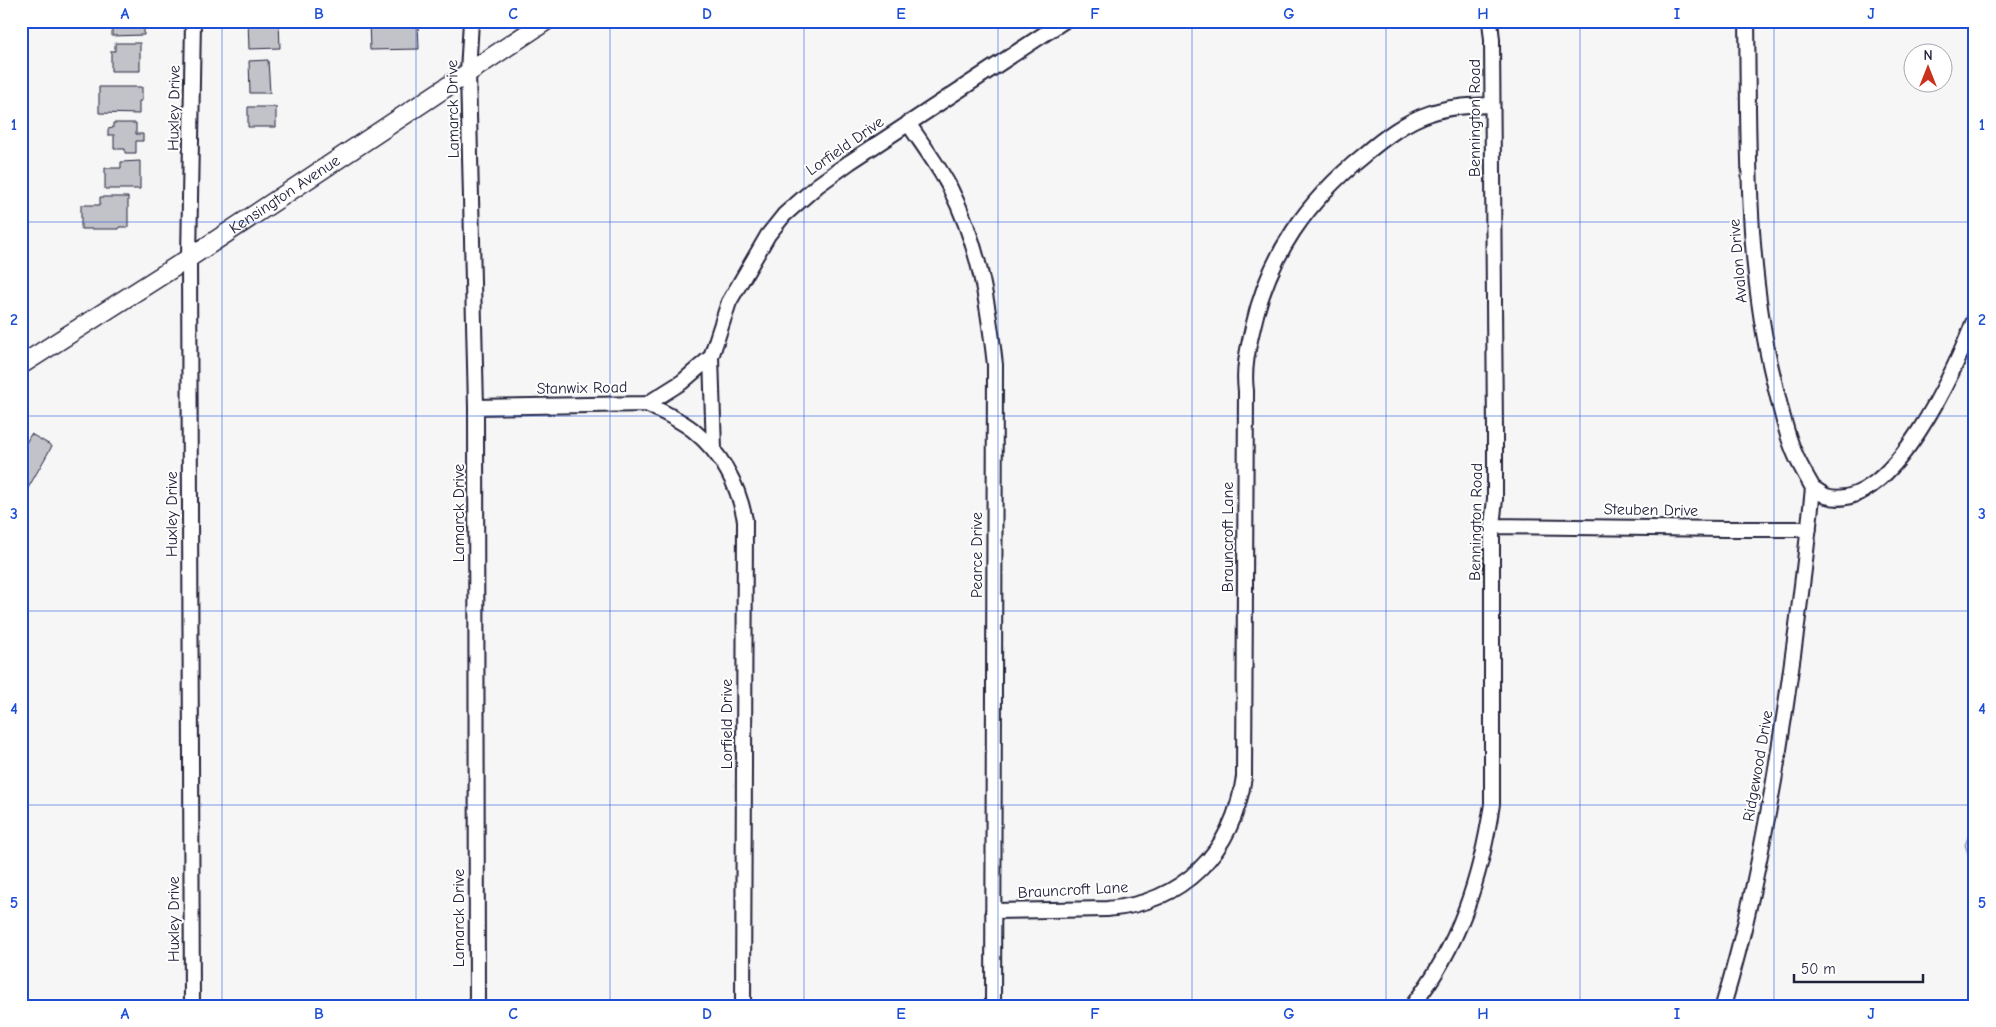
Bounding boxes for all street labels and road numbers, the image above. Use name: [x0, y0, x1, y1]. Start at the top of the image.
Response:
street label: Bennington Road: [1466, 59, 1484, 177]
street label: Lamarck Drive: [443, 60, 463, 158]
street label: Huxley Drive: [164, 65, 184, 151]
street label: Lorfield Drive: [803, 113, 887, 179]
street label: Kensington Avenue: [226, 151, 343, 238]
street label: Avalon Drive: [1725, 218, 1751, 304]
street label: Stanwix Road: [536, 378, 628, 398]
street label: Bennington Road: [1466, 463, 1486, 581]
street label: Lamarck Drive: [450, 464, 468, 562]
street label: Huxley Drive: [163, 471, 181, 557]
street label: Brauncroft Lane: [1219, 482, 1237, 592]
street label: Steuben Drive: [1604, 500, 1698, 520]
street label: Pearce Drive: [968, 512, 986, 598]
street label: Lorfield Drive: [718, 679, 736, 769]
street label: Ridgewood Drive: [1739, 709, 1777, 823]
street label: Lamarck Drive: [450, 869, 468, 967]
street label: Huxley Drive: [165, 876, 183, 962]
street label: Brauncroft Lane: [1017, 878, 1129, 902]

